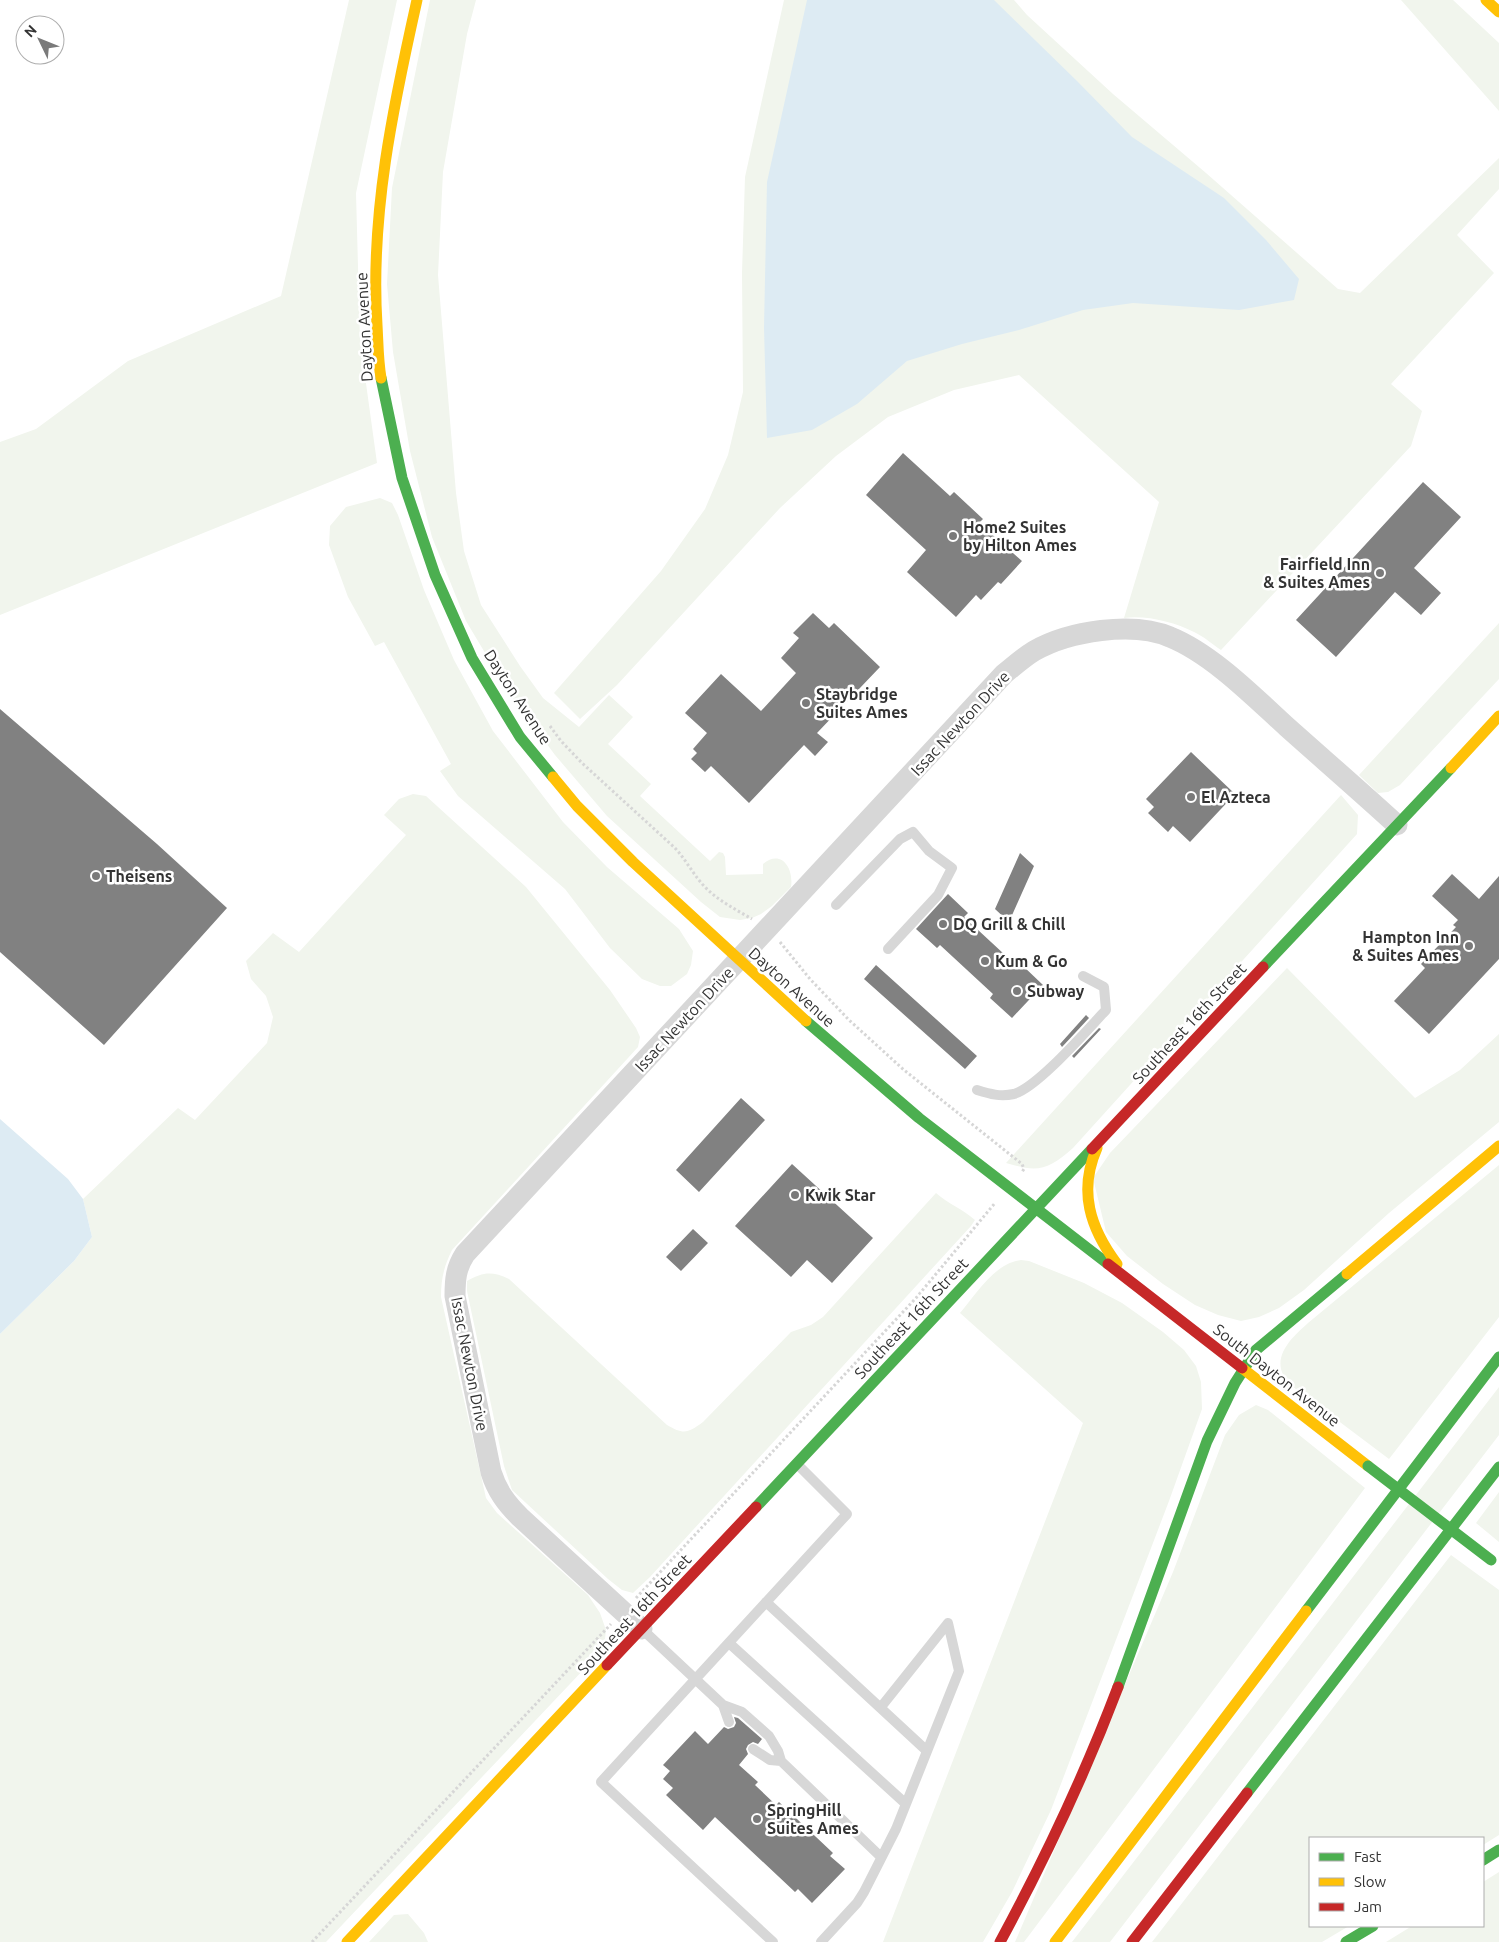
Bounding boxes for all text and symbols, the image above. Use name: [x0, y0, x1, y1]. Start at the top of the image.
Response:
north arrow: [15, 15, 65, 65]
text: N: [21, 22, 40, 40]
street label: Dayton Avenue: [352, 272, 376, 382]
place label: Home2 Suites by Hilton Ames: [963, 518, 1077, 554]
marker: Home2 Suites by Hilton Ames: [947, 530, 959, 542]
place label: Fairfield Inn & Suites Ames: [1263, 555, 1370, 591]
marker: Fairfield Inn & Suites Ames: [1374, 567, 1386, 579]
street label: Dayton Avenue: [481, 646, 555, 748]
street label: Issac Newton Drive: [907, 667, 1013, 779]
place label: Staybridge Suites Ames: [816, 685, 908, 721]
marker: Staybridge Suites Ames: [800, 697, 812, 709]
place label: El Azteca: [1201, 788, 1271, 806]
marker: El Azteca: [1185, 791, 1197, 803]
place label: Theisens: [106, 867, 172, 885]
marker: Theisens: [90, 870, 102, 882]
place label: DQ Grill & Chill: [953, 915, 1065, 933]
marker: DQ Grill & Chill: [937, 918, 949, 930]
place label: Hampton Inn & Suites Ames: [1352, 928, 1459, 964]
marker: Hampton Inn & Suites Ames: [1463, 940, 1475, 952]
street label: Dayton Avenue: [745, 944, 839, 1030]
place label: Kum & Go: [995, 952, 1068, 970]
marker: Kum & Go: [979, 955, 991, 967]
street label: Southeast 16th Street: [1129, 959, 1250, 1087]
street label: Issac Newton Drive: [631, 963, 737, 1075]
place label: Subway: [1027, 982, 1085, 1000]
marker: Subway: [1011, 985, 1023, 997]
place label: Kwik Star: [805, 1186, 876, 1204]
marker: Kwik Star: [789, 1189, 801, 1201]
street label: Southeast 16th Street: [851, 1254, 972, 1382]
street label: Issac Newton Drive: [448, 1295, 492, 1433]
street label: South Dayton Avenue: [1210, 1320, 1344, 1430]
street label: Southeast 16th Street: [574, 1550, 695, 1678]
place label: SpringHill Suites Ames: [767, 1801, 859, 1837]
marker: SpringHill Suites Ames: [751, 1813, 763, 1825]
legend: [1309, 1837, 1484, 1927]
text: Fast: [1354, 1848, 1382, 1865]
text: Slow: [1354, 1873, 1387, 1890]
text: Jam: [1354, 1898, 1382, 1915]

